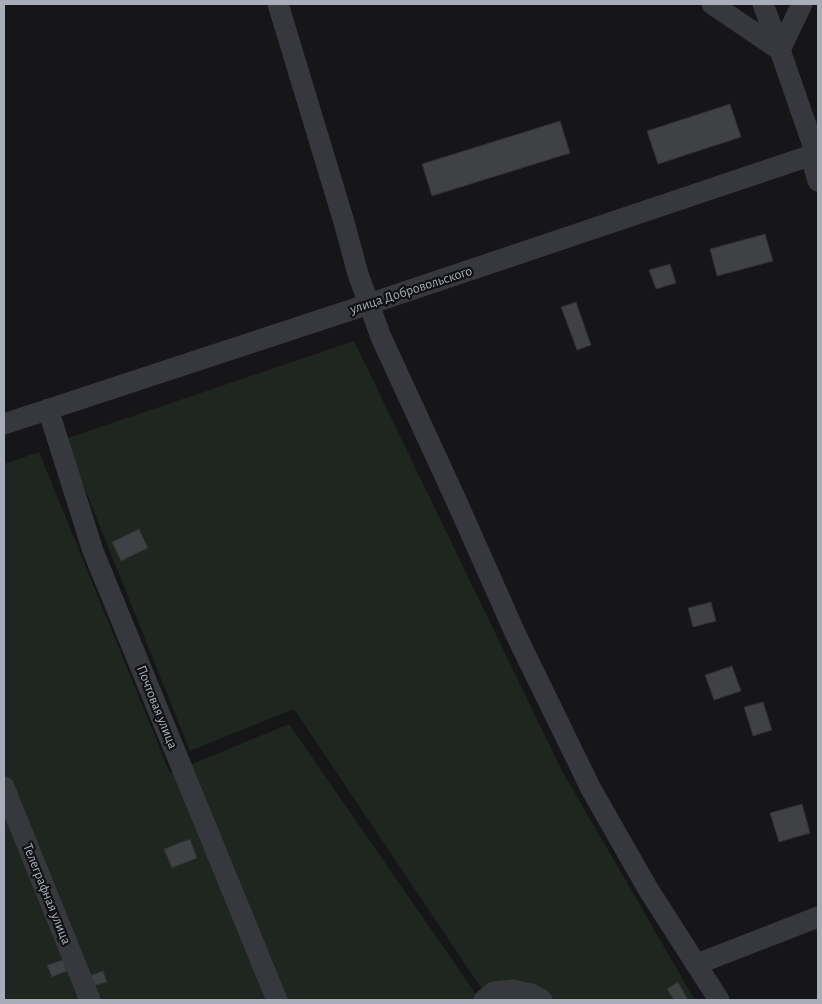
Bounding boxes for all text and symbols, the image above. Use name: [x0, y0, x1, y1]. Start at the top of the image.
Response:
street label: улица Добровольского: [348, 262, 474, 318]
street label: Почтовая улица: [133, 663, 181, 751]
street label: Телеграфная улица: [19, 841, 75, 947]

